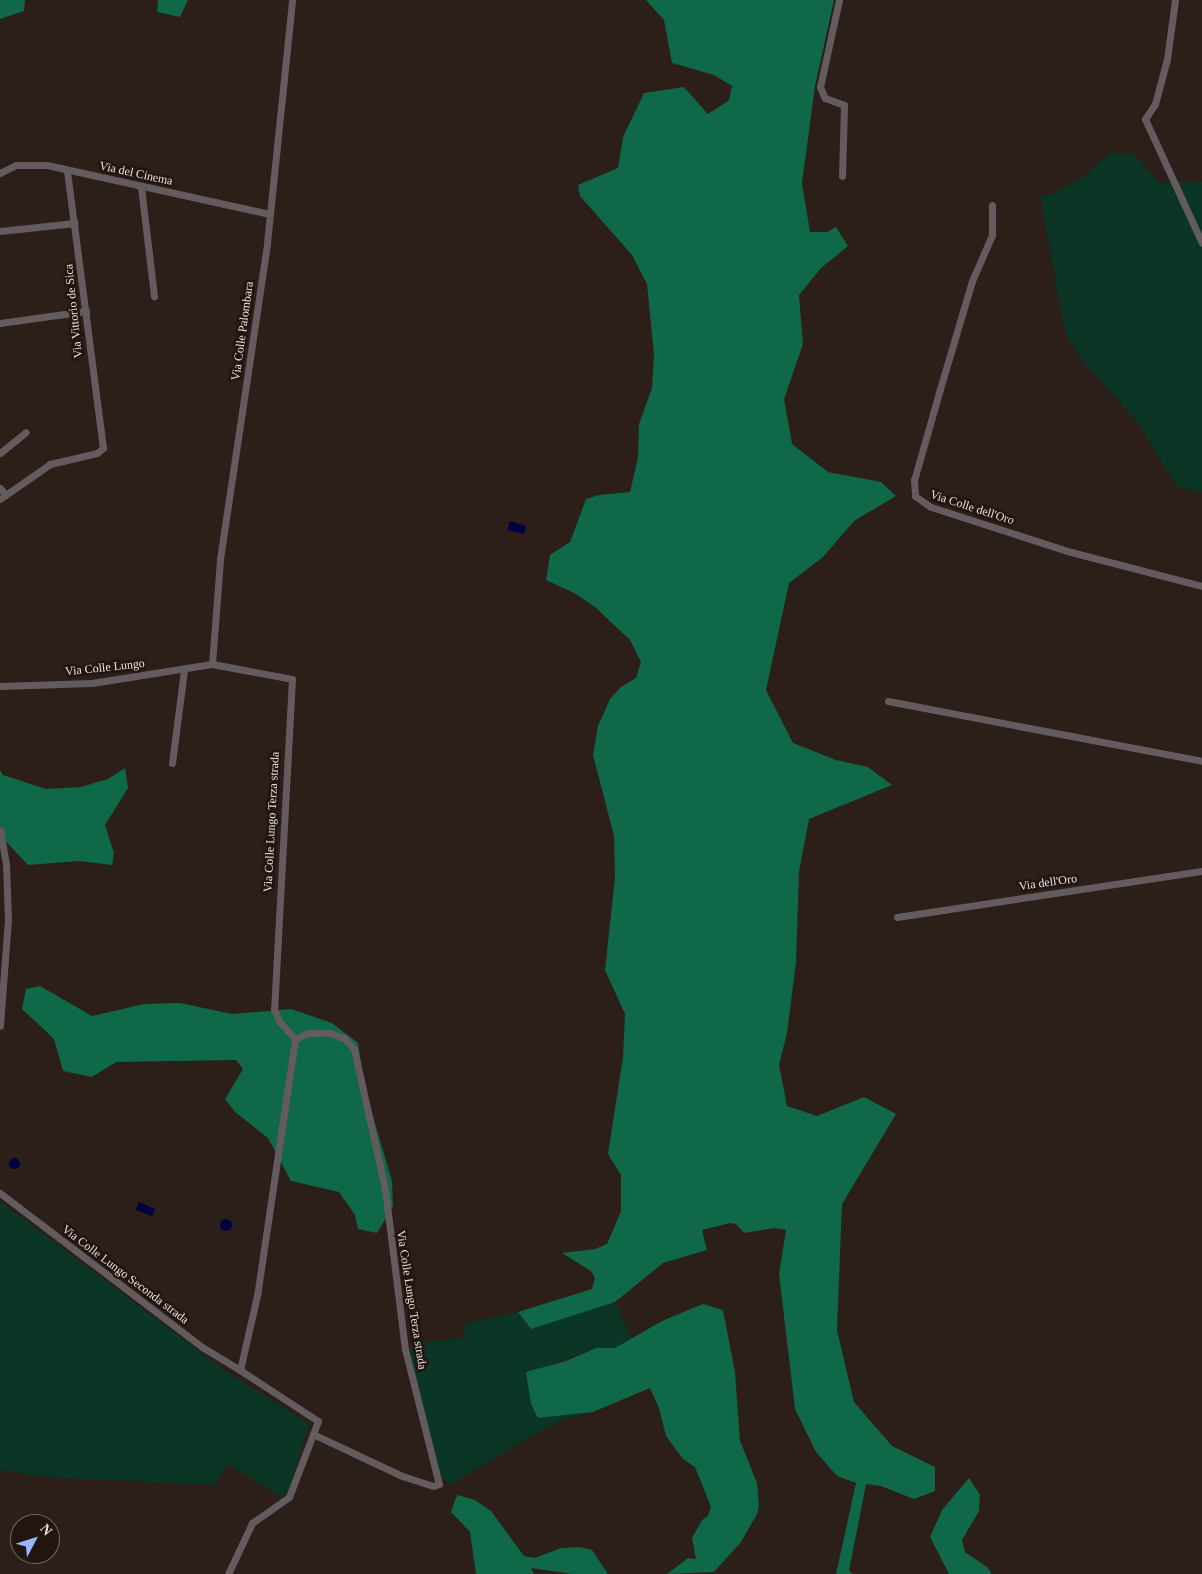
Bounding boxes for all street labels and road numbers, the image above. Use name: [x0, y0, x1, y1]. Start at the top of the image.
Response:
street label: Via del Cinema: [98, 159, 174, 189]
street label: Via Vittorio de Sica: [62, 263, 86, 359]
street label: Via Colle Palombara: [229, 281, 257, 381]
street label: Via Colle dell'Oro: [928, 488, 1016, 528]
street label: Via Colle Lungo: [64, 657, 146, 679]
street label: Via Colle Lungo Terza strada: [261, 751, 283, 893]
street label: Via dell'Oro: [1018, 872, 1078, 894]
street label: Via Colle Lungo Seconda strada: [59, 1223, 191, 1327]
street label: Via Colle Lungo Terza strada: [393, 1229, 429, 1371]

